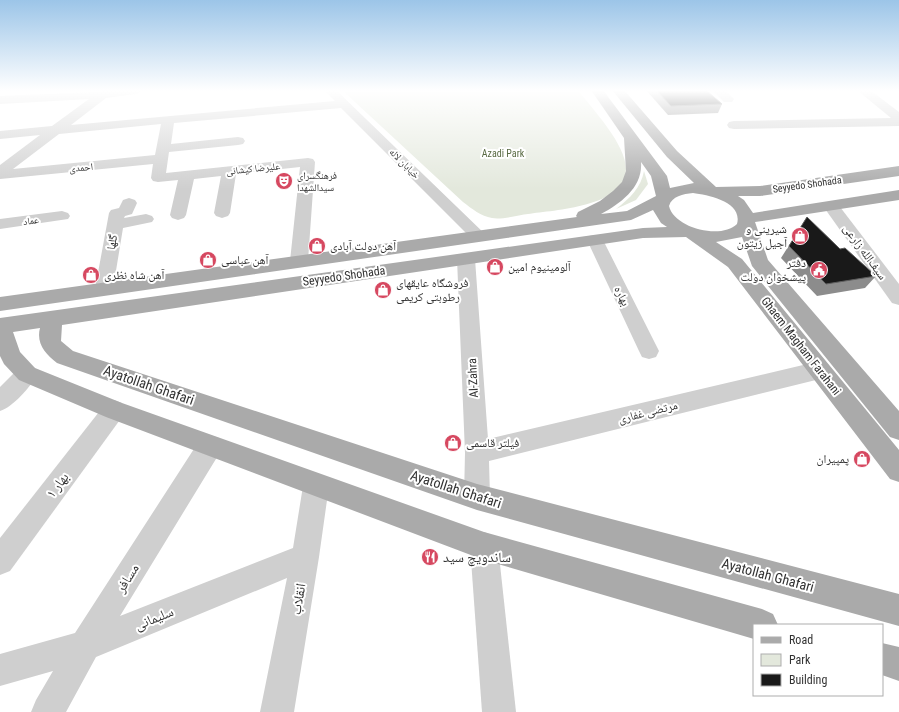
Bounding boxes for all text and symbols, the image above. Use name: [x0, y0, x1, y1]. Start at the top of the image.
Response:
street label: خیابان لاله: [387, 146, 422, 182]
park label: Azadi Park: [482, 148, 525, 159]
street label: علیرضا کیشانی: [225, 160, 281, 178]
street label: احمدی: [69, 161, 94, 175]
place label: فرهنگسرای سیدالشهدا: [297, 170, 337, 193]
theatre icon: فرهنگسرای سیدالشهدا: [274, 171, 294, 191]
street label: Seyyedo Shohada: [772, 174, 842, 195]
street label: عماد: [23, 214, 40, 227]
place label: شیرینی و آجیل زیتون: [737, 222, 788, 250]
street label: سیف‌الله زارعی: [840, 222, 890, 283]
shop icon: شیرینی و آجیل زیتون: [790, 226, 810, 246]
street label: گلها: [104, 233, 120, 251]
shop icon: آهن دولت آبادی: [307, 236, 327, 256]
place label: آهن دولت آبادی: [330, 239, 397, 253]
shop icon: آهن عباسی: [198, 250, 218, 270]
place label: آهن عباسی: [221, 253, 269, 267]
place label: دفتر پیشخوان دولت: [740, 256, 806, 284]
shop icon: آلومینیوم امین: [485, 257, 505, 277]
place label: آلومینیوم امین: [508, 260, 571, 275]
public building icon: دفتر پیشخوان دولت: [809, 260, 829, 280]
street label: Seyyedo Shohada: [302, 263, 386, 289]
shop icon: آهن شاه نظری: [81, 265, 101, 285]
place label: آهن شاه نظری: [104, 268, 165, 282]
place label: فروشگاه عایقهای رطوبتی کریمی: [396, 276, 468, 304]
shop icon: فروشگاه عایقهای رطوبتی کریمی: [373, 280, 393, 300]
street label: بهاره: [611, 284, 633, 308]
street label: Ghaem Magham Farahani: [758, 294, 844, 398]
street label: Al-Zahra: [465, 358, 481, 398]
street label: Ayatollah Ghafari: [102, 362, 196, 408]
street label: مرتضی غفاری: [617, 398, 679, 426]
shop icon: فیلتر قاسمی: [443, 433, 463, 453]
place label: فیلتر قاسمی: [466, 436, 519, 450]
shop icon: پمپیران: [852, 449, 872, 469]
place label: پمپیران: [817, 452, 849, 466]
street label: Ayatollah Ghafari: [409, 467, 503, 511]
street label: بهار ۱: [42, 469, 73, 501]
restaurant icon: ساندویچ سید: [420, 547, 440, 567]
place label: ساندویچ سید: [443, 549, 511, 567]
street label: Ayatollah Ghafari: [720, 555, 816, 595]
street label: مسافر: [112, 561, 143, 597]
street label: انقلاب: [287, 582, 309, 616]
street label: سلیمانی: [132, 603, 176, 634]
legend: [753, 624, 883, 696]
text: Road: [789, 633, 813, 647]
text: Park: [789, 653, 811, 667]
text: Building: [789, 673, 827, 687]

